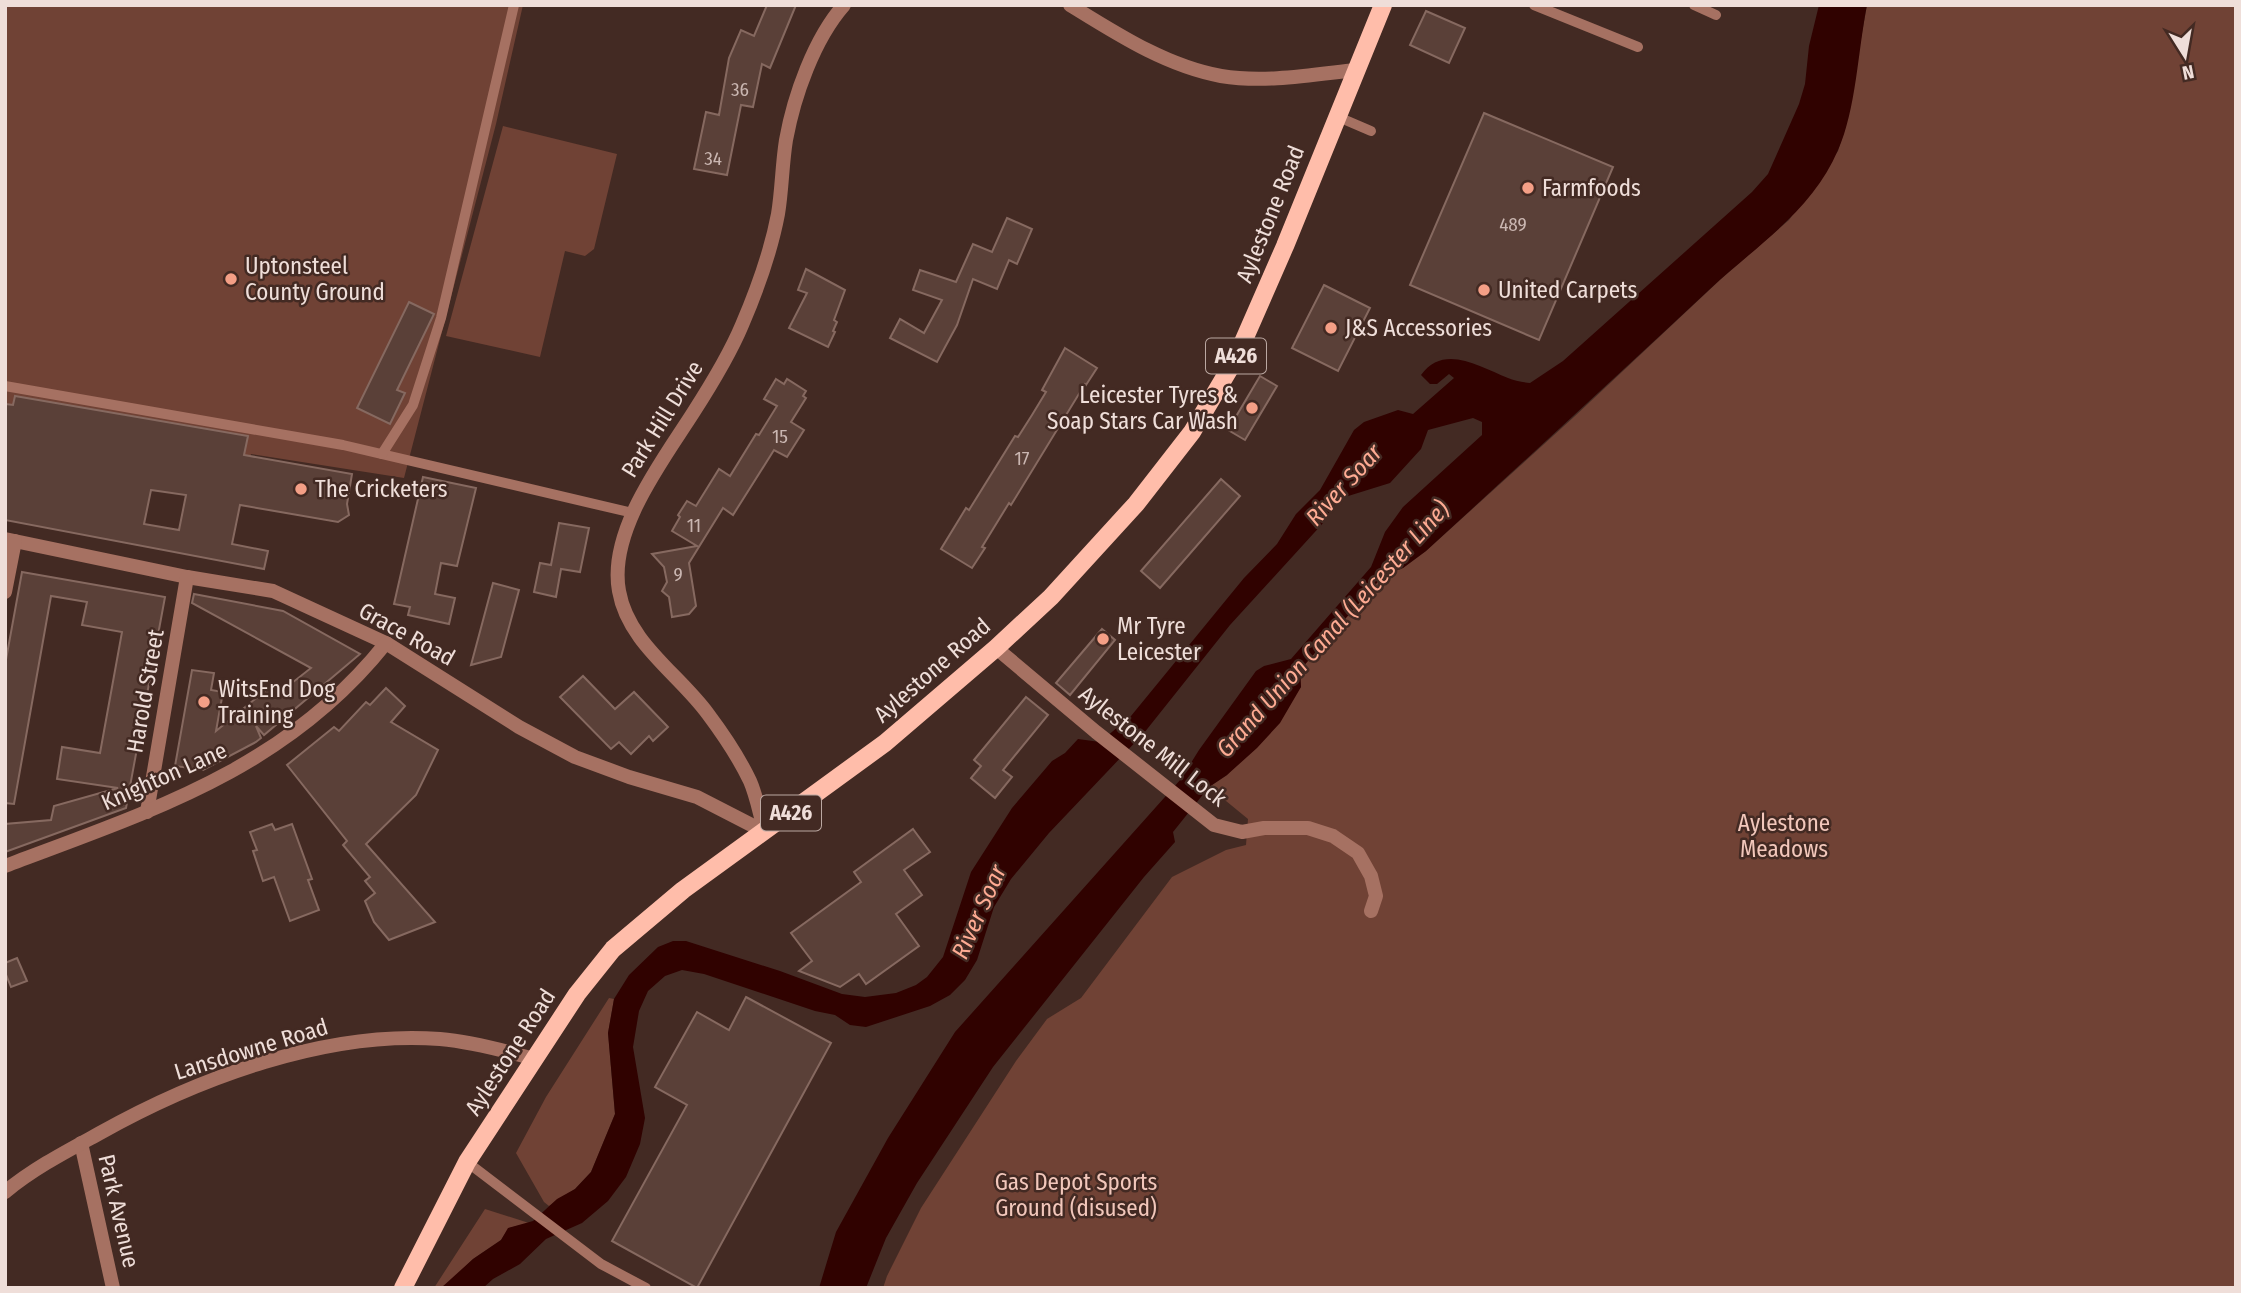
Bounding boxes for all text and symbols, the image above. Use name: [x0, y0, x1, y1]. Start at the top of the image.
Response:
north arrow: [2150, 21, 2220, 91]
text: N: [2180, 60, 2196, 85]
house number: 36: [731, 78, 749, 101]
street label: Aylestone Road: [1230, 141, 1310, 287]
house number: 34: [704, 147, 722, 170]
place label: Farmfoods: [1542, 174, 1641, 202]
marker: Farmfoods: [1520, 180, 1536, 196]
house number: 489: [1499, 213, 1527, 236]
place label: Uptonsteel County Ground: [245, 252, 385, 306]
marker: Uptonsteel County Ground: [223, 271, 239, 287]
place label: United Carpets: [1498, 276, 1638, 304]
marker: United Carpets: [1476, 282, 1492, 298]
place label: J&S Accessories: [1345, 314, 1492, 342]
marker: J&S Accessories: [1323, 320, 1339, 336]
road number: A426: [1206, 338, 1266, 374]
street label: Park Hill Drive: [615, 356, 709, 482]
place label: Leicester Tyres & Soap Stars Car Wash: [1047, 381, 1238, 435]
marker: Leicester Tyres & Soap Stars Car Wash: [1244, 400, 1260, 416]
house number: 15: [772, 425, 788, 448]
water label: River Soar: [1300, 438, 1388, 531]
house number: 17: [1014, 447, 1030, 470]
place label: The Cricketers: [315, 475, 448, 503]
marker: The Cricketers: [293, 481, 309, 497]
water label: Grand Union Canal (Leicester Line): [1211, 495, 1455, 763]
house number: 11: [687, 514, 701, 537]
house number: 9: [673, 563, 683, 586]
street label: Grace Road: [354, 596, 460, 672]
street label: Aylestone Road: [868, 612, 996, 728]
place label: Mr Tyre Leicester: [1117, 612, 1201, 666]
street label: Harold Street: [120, 627, 170, 755]
marker: Mr Tyre Leicester: [1095, 631, 1111, 647]
place label: WitsEnd Dog Training: [218, 675, 335, 729]
street label: Aylestone Mill Lock: [1074, 680, 1233, 813]
marker: WitsEnd Dog Training: [196, 694, 212, 710]
street label: Knighton Lane: [97, 736, 231, 816]
road number: A426: [761, 796, 821, 830]
park label: Aylestone Meadows: [1738, 809, 1830, 863]
water label: River Soar: [946, 860, 1012, 963]
street label: Aylestone Road: [459, 983, 561, 1121]
street label: Lansdowne Road: [171, 1012, 331, 1086]
street label: Park Avenue: [92, 1152, 146, 1270]
park label: Gas Depot Sports Ground (disused): [995, 1168, 1157, 1222]

